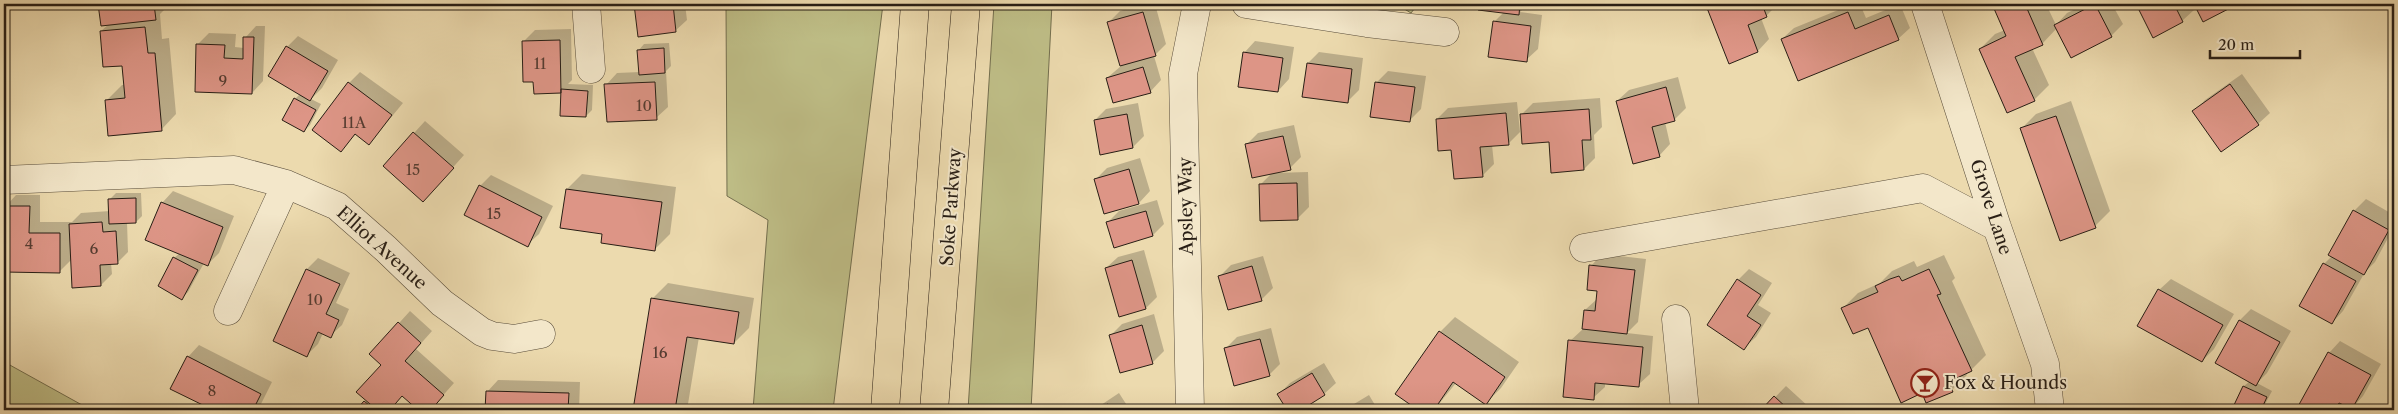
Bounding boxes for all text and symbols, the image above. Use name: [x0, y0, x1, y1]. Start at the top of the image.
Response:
scale bar: [2210, 28, 2300, 60]
text: 20 m: [2218, 35, 2254, 54]
house number: 11: [534, 54, 547, 73]
house number: 9: [219, 71, 227, 90]
house number: 10: [636, 96, 652, 115]
house number: 11A: [342, 113, 367, 132]
street label: Soke Parkway: [936, 146, 966, 267]
street label: Apsley Way: [1174, 156, 1198, 256]
street label: Grove Lane: [1965, 156, 2017, 258]
house number: 15: [406, 160, 420, 179]
street label: Elliot Avenue: [332, 202, 432, 294]
house number: 15: [487, 204, 501, 223]
house number: 4: [25, 234, 33, 253]
house number: 6: [90, 239, 99, 258]
house number: 10: [307, 290, 323, 309]
house number: 16: [652, 343, 668, 362]
bar icon: Fox & Hounds: [1910, 368, 1940, 398]
place label: Fox & Hounds: [1944, 372, 2067, 394]
house number: 8: [208, 381, 217, 400]

